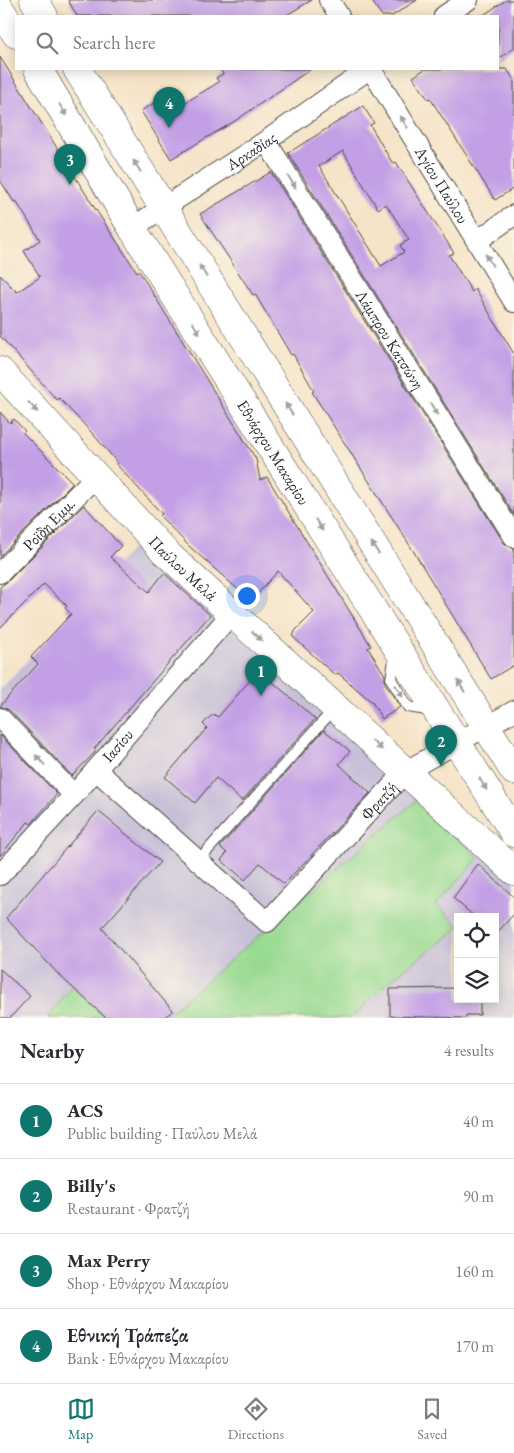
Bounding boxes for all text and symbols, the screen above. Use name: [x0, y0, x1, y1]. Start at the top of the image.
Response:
search box: [15, 15, 499, 70]
icon: search: [33, 29, 61, 57]
text: Search here: [73, 30, 155, 55]
pin: 4: [153, 87, 185, 128]
one-way arrow: [58, 104, 67, 117]
one-way arrow: [399, 115, 408, 128]
street label: Αρκαδίας: [221, 127, 281, 176]
street label: Αγίου Παύλου: [410, 142, 473, 228]
pin: 3: [54, 144, 86, 185]
one-way arrow: [133, 159, 142, 172]
one-way arrow: [287, 176, 297, 189]
one-way arrow: [484, 254, 493, 267]
one-way arrow: [199, 265, 208, 278]
street label: Λάμπρου Κατσώνη: [350, 285, 429, 393]
one-way arrow: [191, 321, 200, 335]
street label: Εθνάρχου Μακαρίου: [232, 396, 314, 509]
one-way arrow: [27, 401, 39, 413]
one-way arrow: [429, 402, 439, 416]
one-way arrow: [284, 403, 294, 416]
street label: Ροϊδη Εμμ.: [18, 493, 80, 555]
one-way arrow: [315, 518, 324, 531]
street label: Παύλου Μελά: [144, 531, 222, 606]
one-way arrow: [370, 541, 379, 554]
your location: [234, 583, 260, 609]
one-way arrow: [250, 630, 262, 642]
pin: 1: [245, 655, 277, 696]
one-way arrow: [456, 679, 465, 692]
one-way arrow: [394, 685, 403, 698]
street label: Ιασίου: [97, 724, 138, 767]
pin: 2: [425, 725, 457, 766]
one-way arrow: [371, 739, 384, 750]
one-way arrow: [34, 754, 46, 766]
street label: Φρατζή: [356, 777, 402, 825]
one-way arrow: [478, 778, 488, 791]
map controls: [454, 913, 499, 1003]
button: locate: [454, 913, 499, 958]
button: layers: [454, 958, 499, 1003]
text: Nearby: [20, 1037, 84, 1064]
text: 4 results: [444, 1040, 494, 1061]
text: ACS: [67, 1098, 103, 1123]
text: 1: [32, 1111, 40, 1132]
text: 40 m: [463, 1111, 494, 1132]
text: Public building · Παύλου Μελά: [67, 1123, 257, 1144]
text: Billy's: [67, 1173, 116, 1198]
text: 2: [32, 1186, 40, 1207]
text: 90 m: [463, 1186, 494, 1207]
text: Restaurant · Φρατζή: [67, 1198, 190, 1219]
text: Max Perry: [67, 1248, 150, 1273]
text: 3: [32, 1261, 40, 1282]
text: 160 m: [455, 1261, 494, 1282]
text: Shop · Εθνάρχου Μακαρίου: [67, 1273, 229, 1294]
text: Εθνική Τράπεζα: [67, 1323, 188, 1348]
text: 4: [32, 1336, 40, 1357]
text: 170 m: [455, 1336, 494, 1357]
text: Bank · Εθνάρχου Μακαρίου: [67, 1348, 229, 1369]
tab: Map: [67, 1395, 95, 1443]
tab: Directions: [228, 1395, 284, 1443]
tab: Saved: [417, 1395, 447, 1443]

